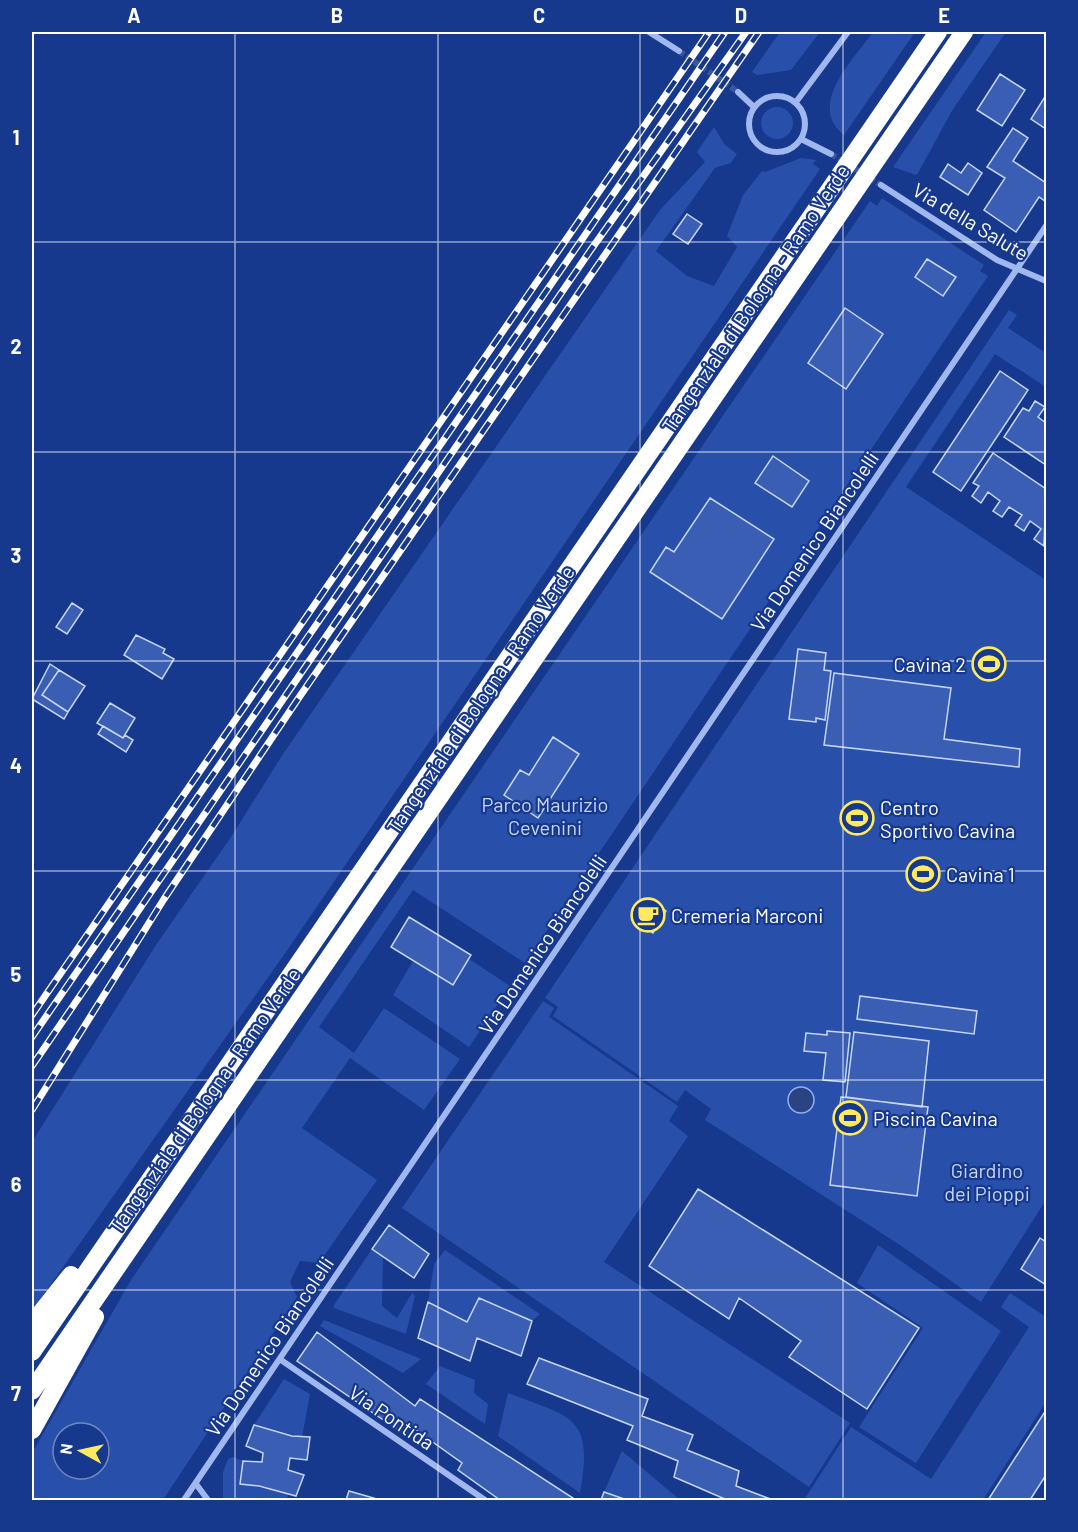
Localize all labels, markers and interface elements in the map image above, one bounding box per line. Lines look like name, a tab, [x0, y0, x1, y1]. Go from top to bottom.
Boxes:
text: A	[127, 3, 141, 27]
text: B	[331, 3, 343, 27]
text: C	[533, 3, 545, 27]
text: D	[735, 3, 747, 27]
text: E	[938, 3, 950, 27]
text: 1	[12, 125, 20, 149]
street label: Tangenziale di Bologna - Ramo Verde	[656, 159, 854, 437]
street label: Via della Salute	[909, 177, 1033, 265]
text: 2	[10, 334, 22, 358]
street label: Via Domenico Biancolelli	[745, 446, 883, 636]
text: 3	[11, 543, 21, 567]
street label: Tangenziale di Bologna - Ramo Verde	[381, 560, 579, 838]
sports icon: Cavina 2	[971, 646, 1007, 682]
place label: Cavina 2	[894, 652, 966, 676]
text: 4	[10, 753, 22, 777]
park label: Parco Maurizio Cevenini	[482, 792, 608, 839]
place label: Centro Sportivo Cavina	[880, 795, 1015, 842]
sports icon: Centro Sportivo Cavina	[839, 800, 875, 836]
street label: Via Domenico Biancolelli	[473, 849, 611, 1039]
sports icon: Cavina 1	[905, 856, 941, 892]
place label: Cavina 1	[946, 862, 1015, 886]
cafe icon: Cremeria Marconi	[630, 897, 666, 933]
place label: Cremeria Marconi	[671, 903, 823, 927]
text: 5	[11, 962, 22, 986]
street label: Tangenziale di Bologna - Ramo Verde	[103, 963, 305, 1237]
sports icon: Piscina Cavina	[832, 1100, 868, 1136]
place label: Piscina Cavina	[873, 1106, 998, 1130]
park label: Giardino dei Pioppi	[944, 1158, 1030, 1205]
text: 6	[11, 1172, 22, 1196]
street label: Via Domenico Biancolelli	[200, 1251, 338, 1441]
street label: Via Pontida	[345, 1380, 439, 1454]
text: 7	[11, 1381, 21, 1405]
north arrow	[51, 1421, 111, 1481]
text: N	[56, 1442, 76, 1455]

